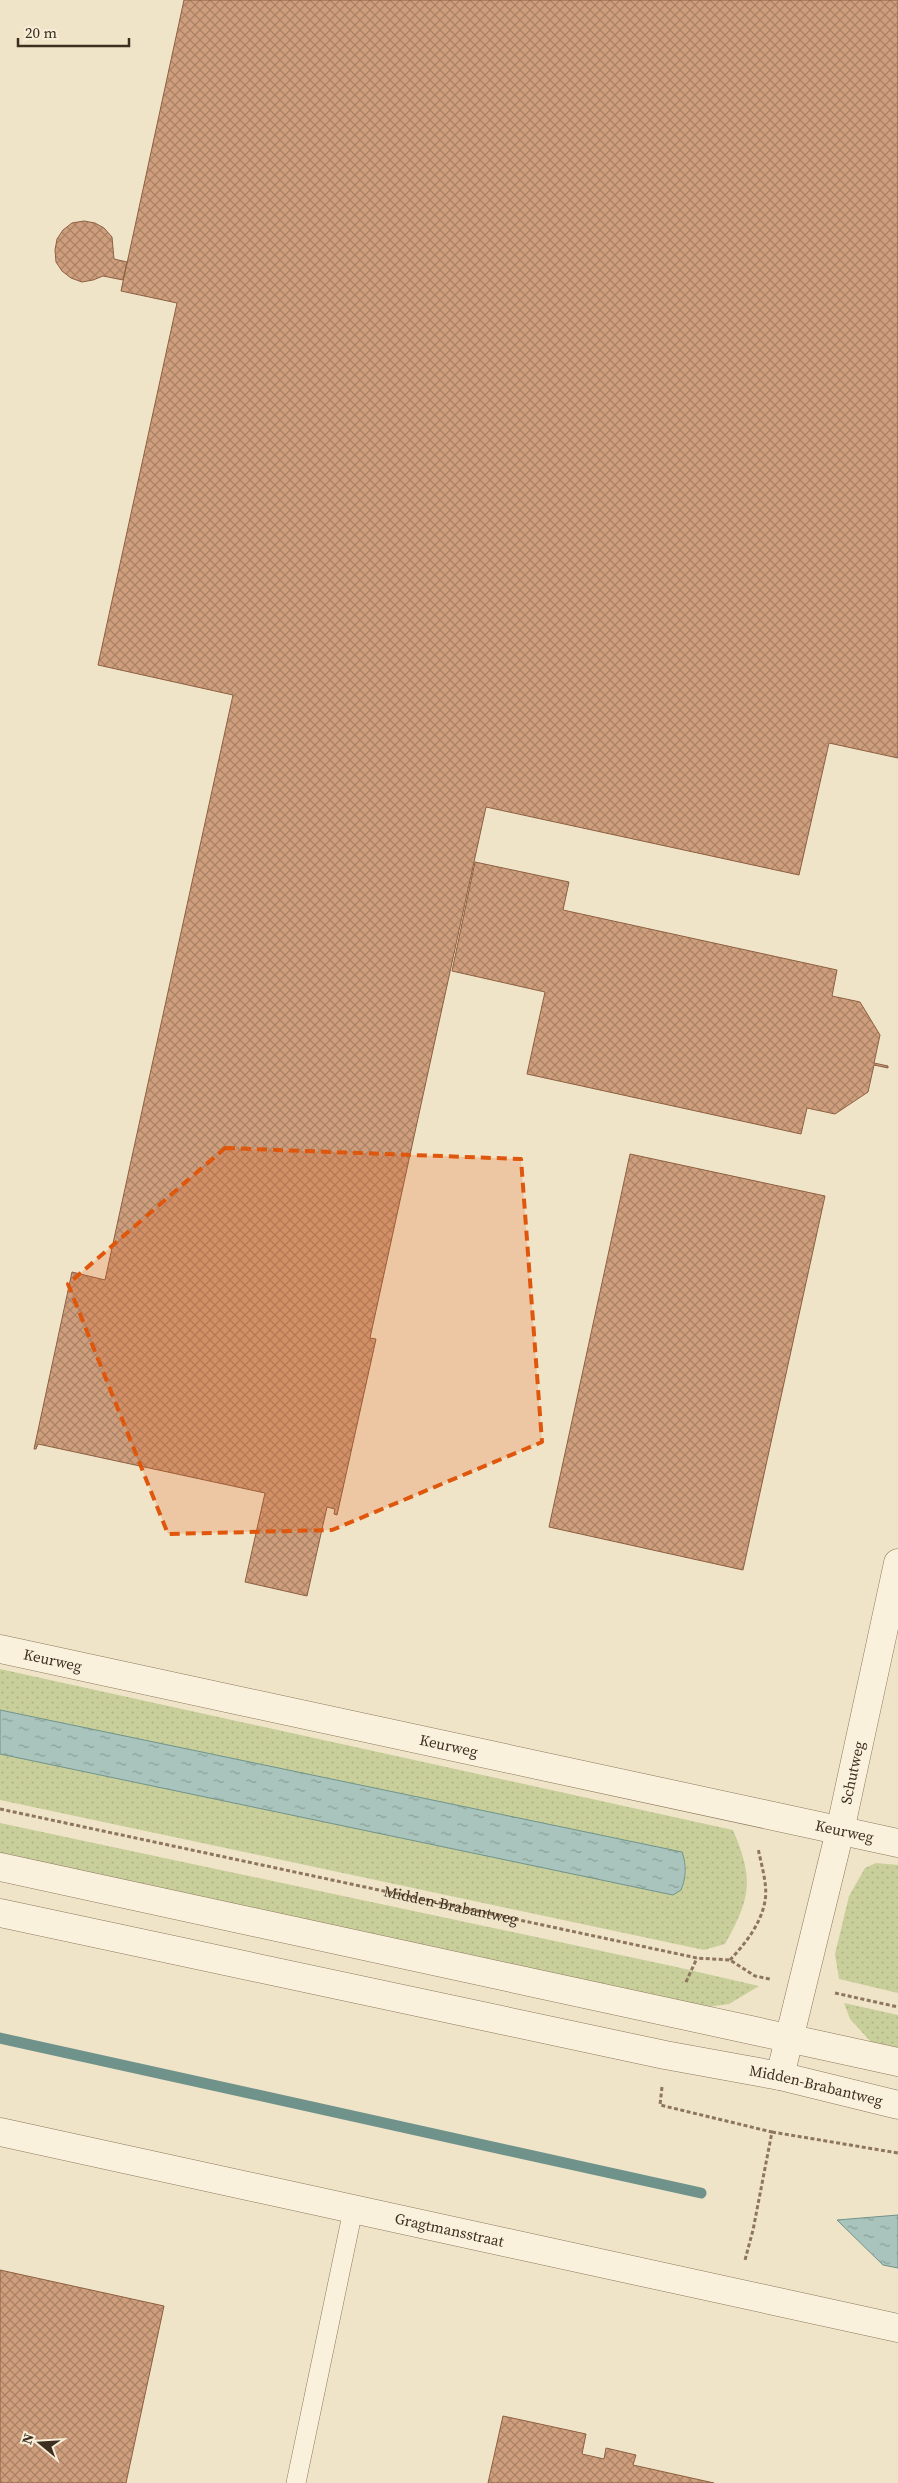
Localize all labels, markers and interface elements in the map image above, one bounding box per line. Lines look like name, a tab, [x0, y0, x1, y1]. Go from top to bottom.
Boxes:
scale bar	[18, 15, 129, 47]
text: 20 m	[25, 22, 57, 43]
street label: Keurweg	[22, 1643, 84, 1676]
street label: Keurweg	[418, 1729, 480, 1762]
street label: Schutweg	[835, 1739, 869, 1806]
street label: Keurweg	[813, 1814, 876, 1848]
street label: Midden-Brabantweg	[382, 1880, 520, 1929]
street label: Midden-Brabantweg	[748, 2060, 885, 2111]
street label: Gragtmansstraat	[393, 2208, 506, 2252]
north arrow	[15, 2418, 65, 2468]
text: N	[17, 2431, 39, 2447]

